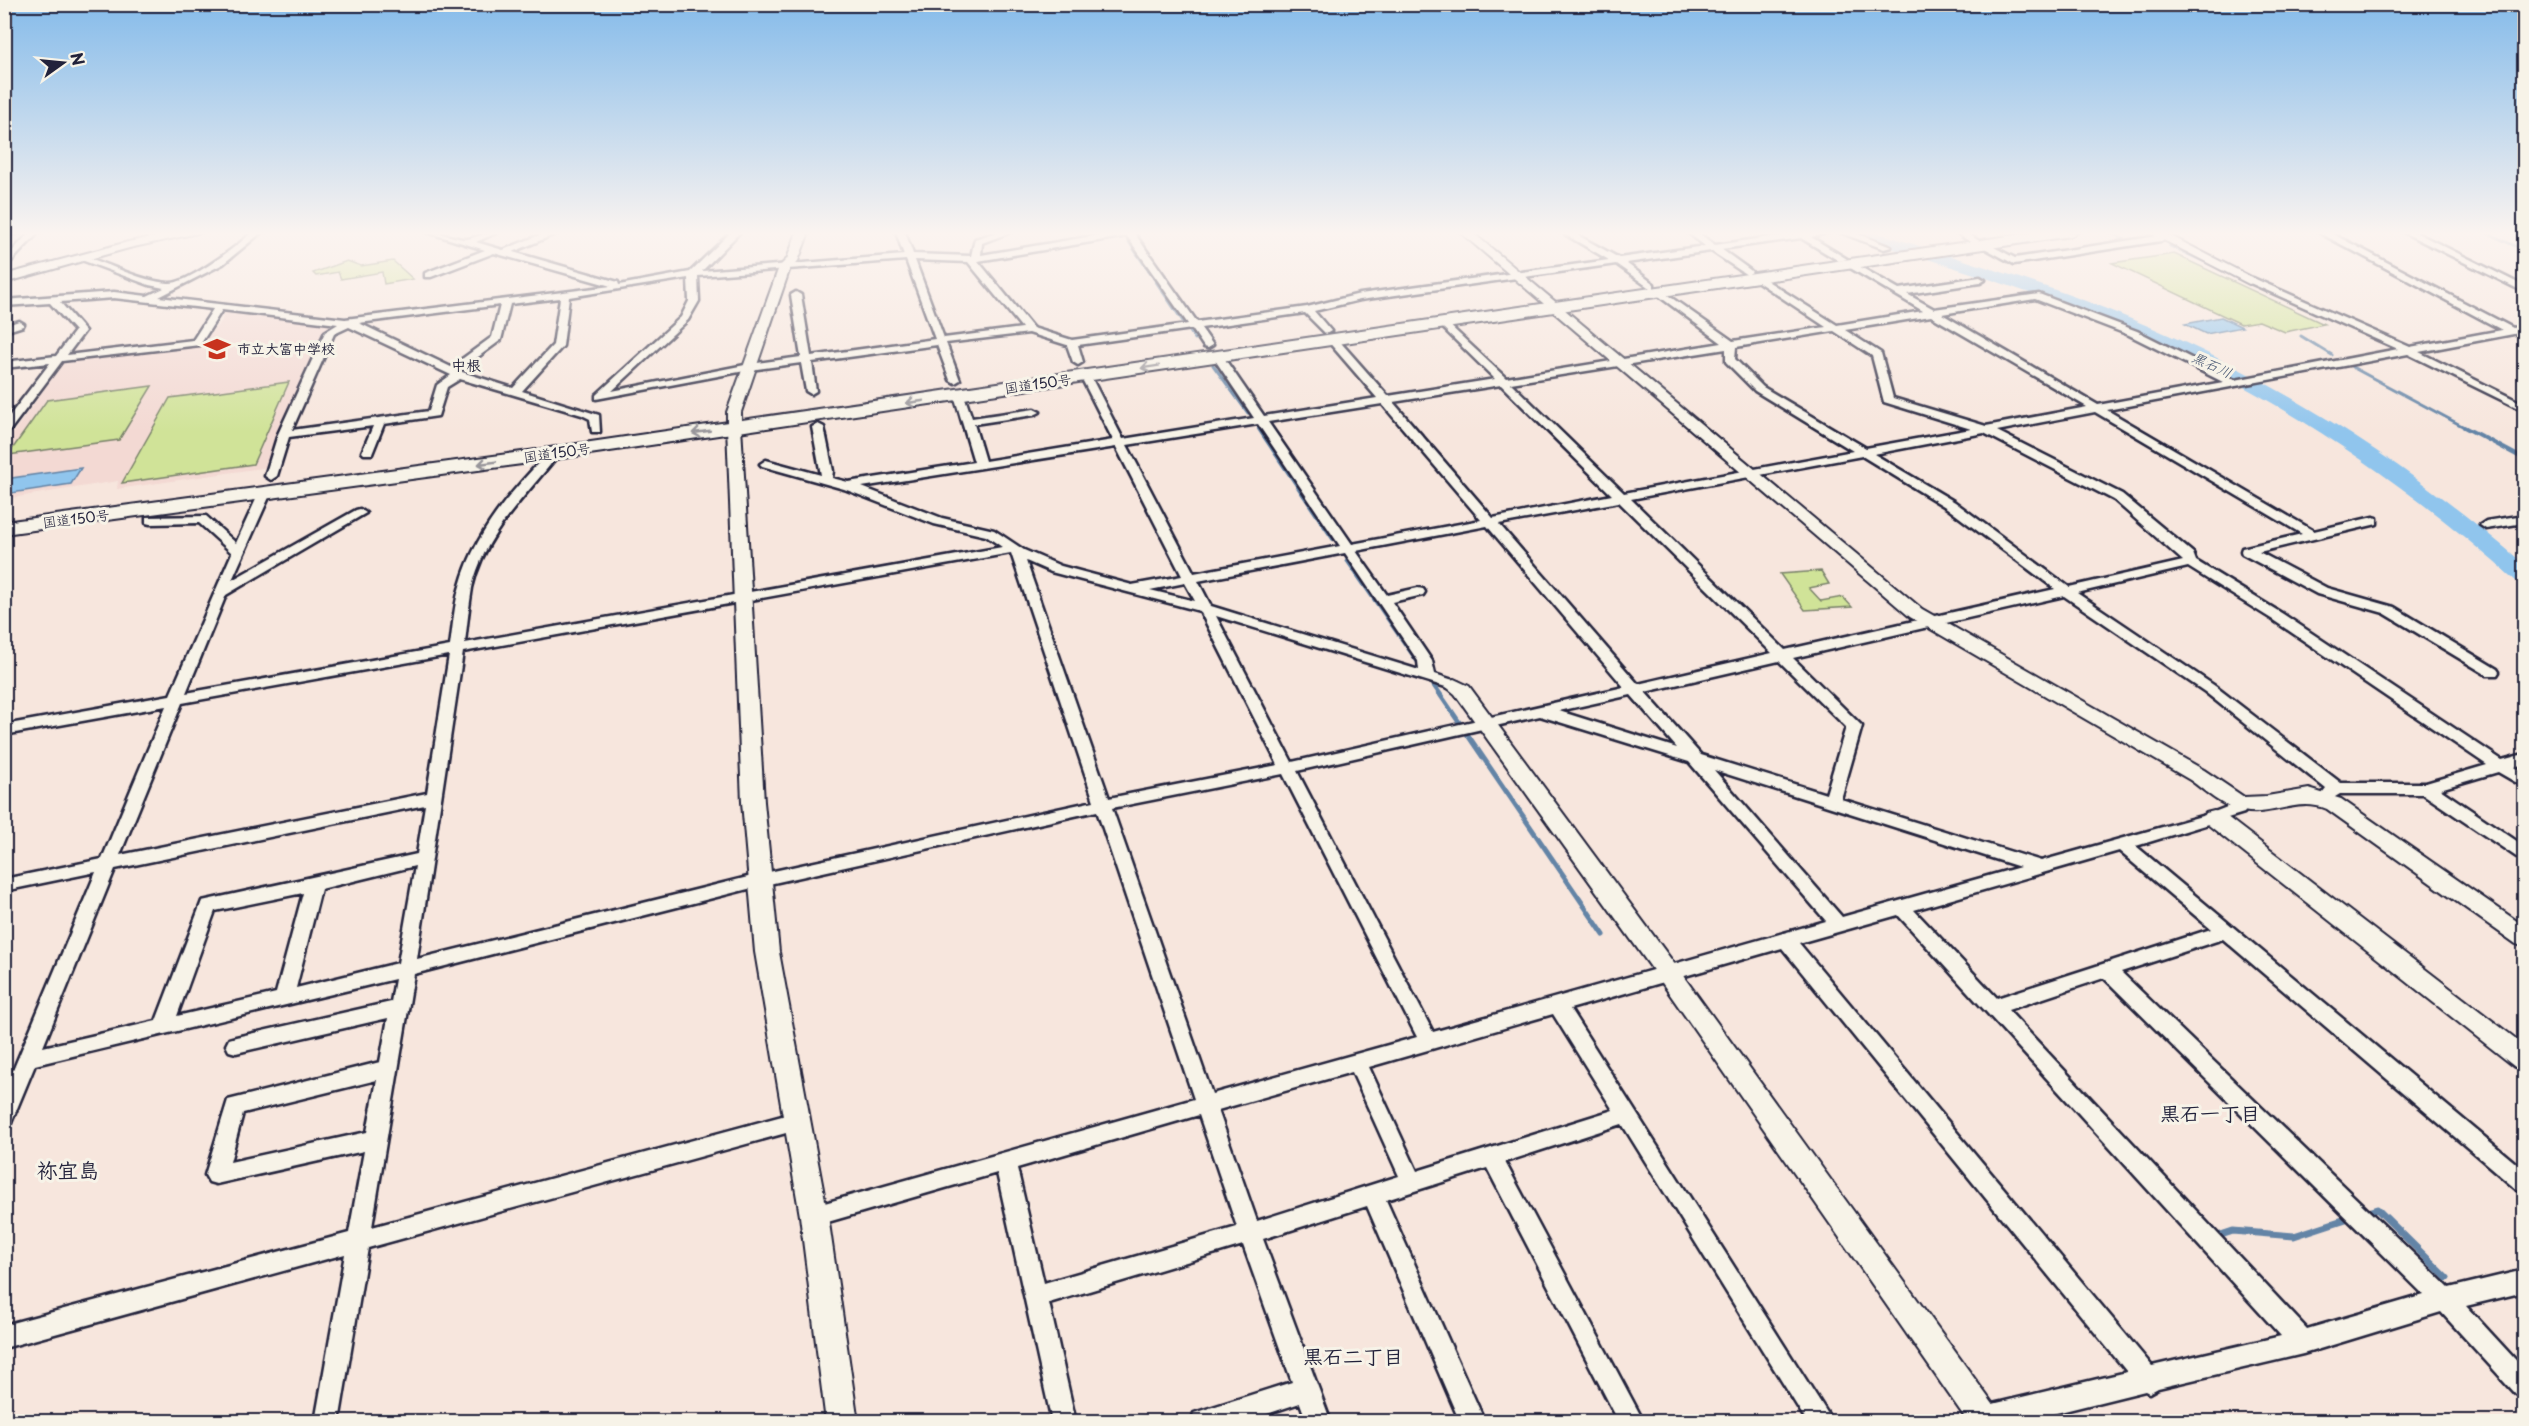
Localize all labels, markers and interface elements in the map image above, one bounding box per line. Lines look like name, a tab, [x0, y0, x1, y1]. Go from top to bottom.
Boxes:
north arrow	[33, 33, 93, 93]
text: N	[65, 50, 92, 68]
school or university icon: 市立大富中学校	[202, 334, 232, 364]
place label: 市立大富中学校	[237, 338, 335, 359]
water label: 黒石川	[2189, 346, 2236, 383]
district label: 中根	[451, 353, 481, 376]
one-way arrow	[1140, 362, 1160, 373]
street label: 国道150号	[1003, 368, 1073, 399]
one-way arrow	[906, 396, 925, 407]
one-way arrow	[692, 427, 712, 438]
street label: 国道150号	[522, 437, 592, 468]
one-way arrow	[478, 457, 498, 468]
street label: 国道150号	[41, 504, 111, 533]
district label: 黒石一丁目	[2160, 1098, 2260, 1128]
district label: 祢宜島	[37, 1153, 100, 1185]
district label: 黒石二丁目	[1303, 1341, 1403, 1371]

